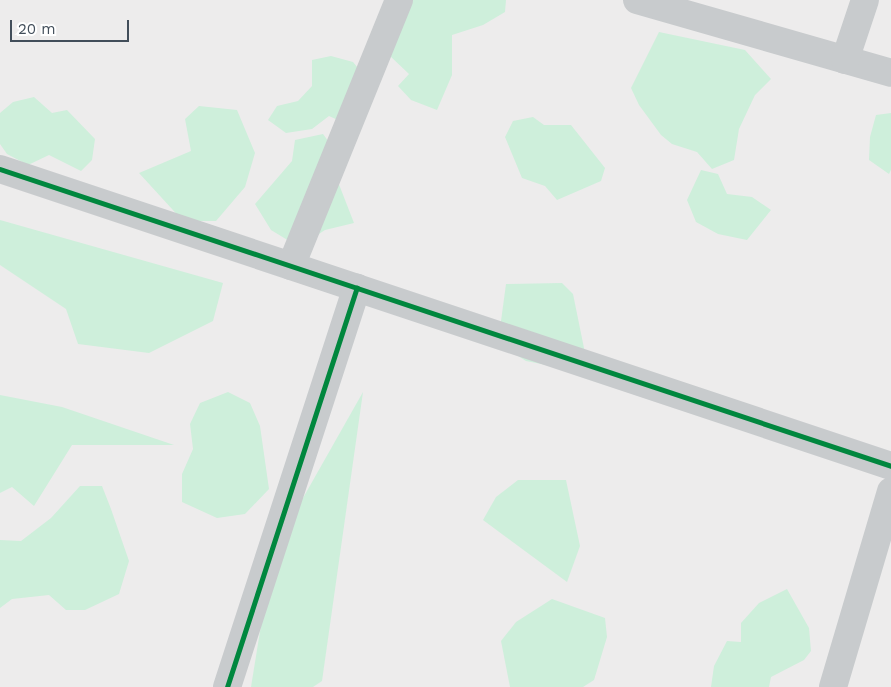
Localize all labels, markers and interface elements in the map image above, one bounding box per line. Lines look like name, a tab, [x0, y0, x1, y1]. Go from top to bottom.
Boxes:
scale bar	[12, 10, 131, 42]
text: 20 m	[18, 20, 56, 38]

